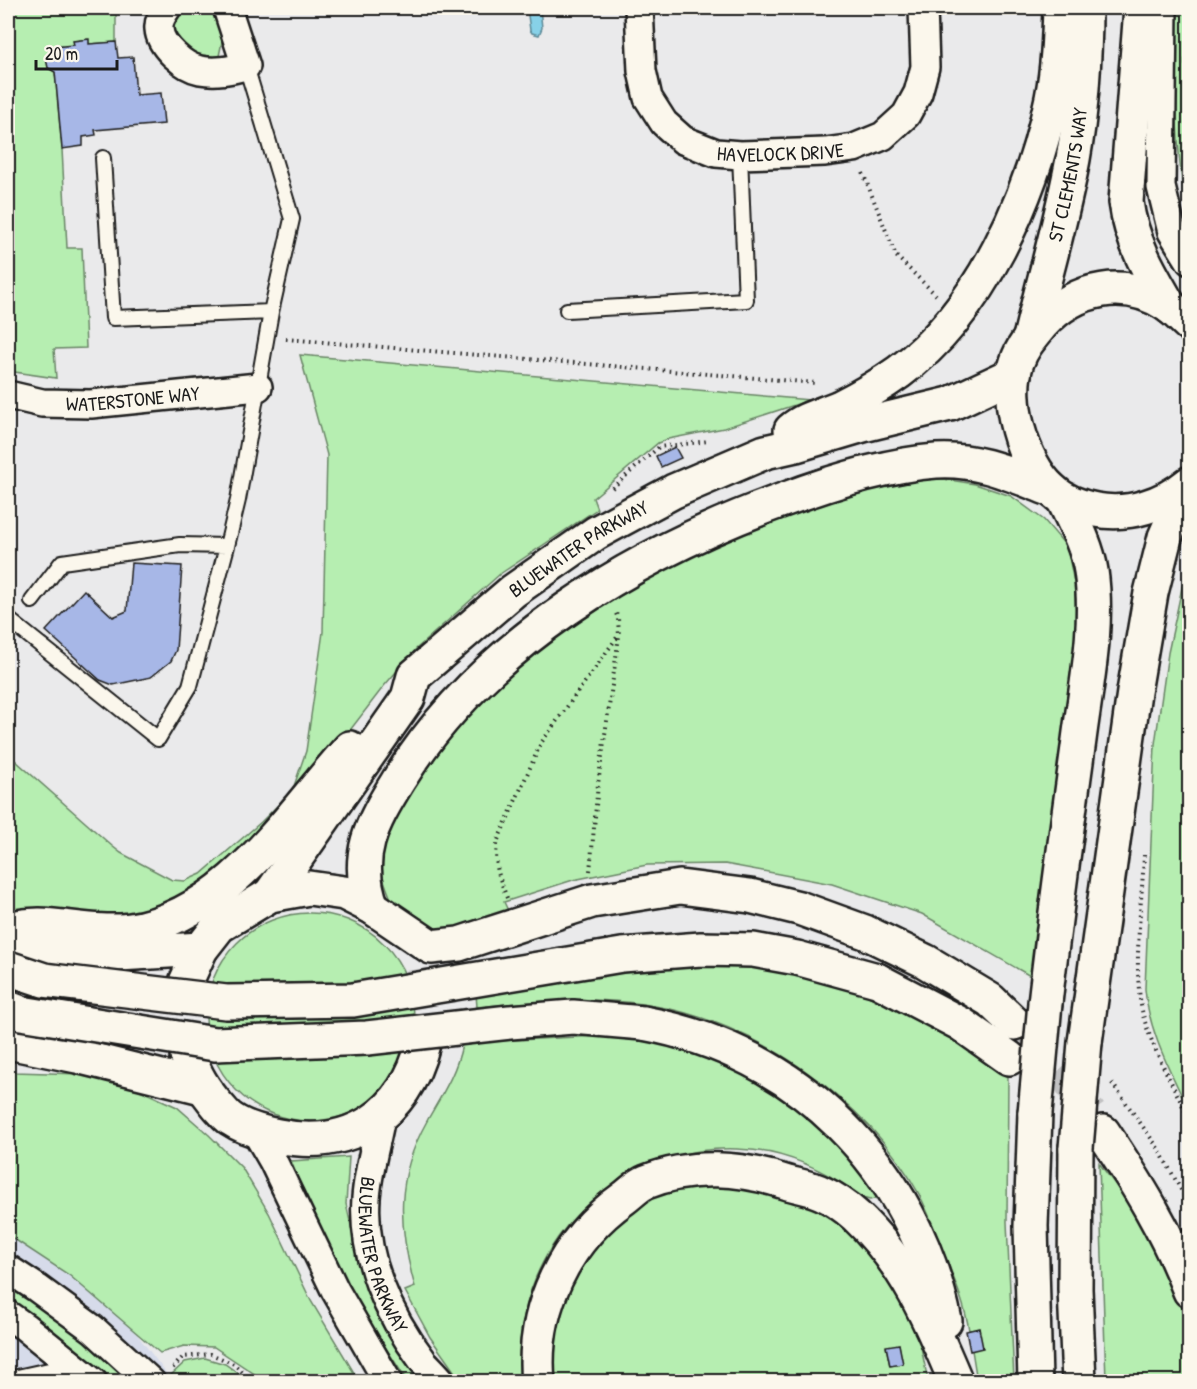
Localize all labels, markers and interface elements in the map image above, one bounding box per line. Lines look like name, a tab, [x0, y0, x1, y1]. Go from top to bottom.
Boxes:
scale bar	[36, 33, 117, 71]
text: 20 m	[45, 41, 78, 66]
street label: ST CLEMENTS WAY	[1041, 106, 1093, 244]
street label: HAVELOCK DRIVE	[716, 135, 846, 168]
street label: WATERSTONE WAY	[66, 379, 201, 417]
street label: BLUEWATER PARKWAY	[503, 493, 653, 603]
street label: BLUEWATER PARKWAY	[353, 1175, 415, 1338]

